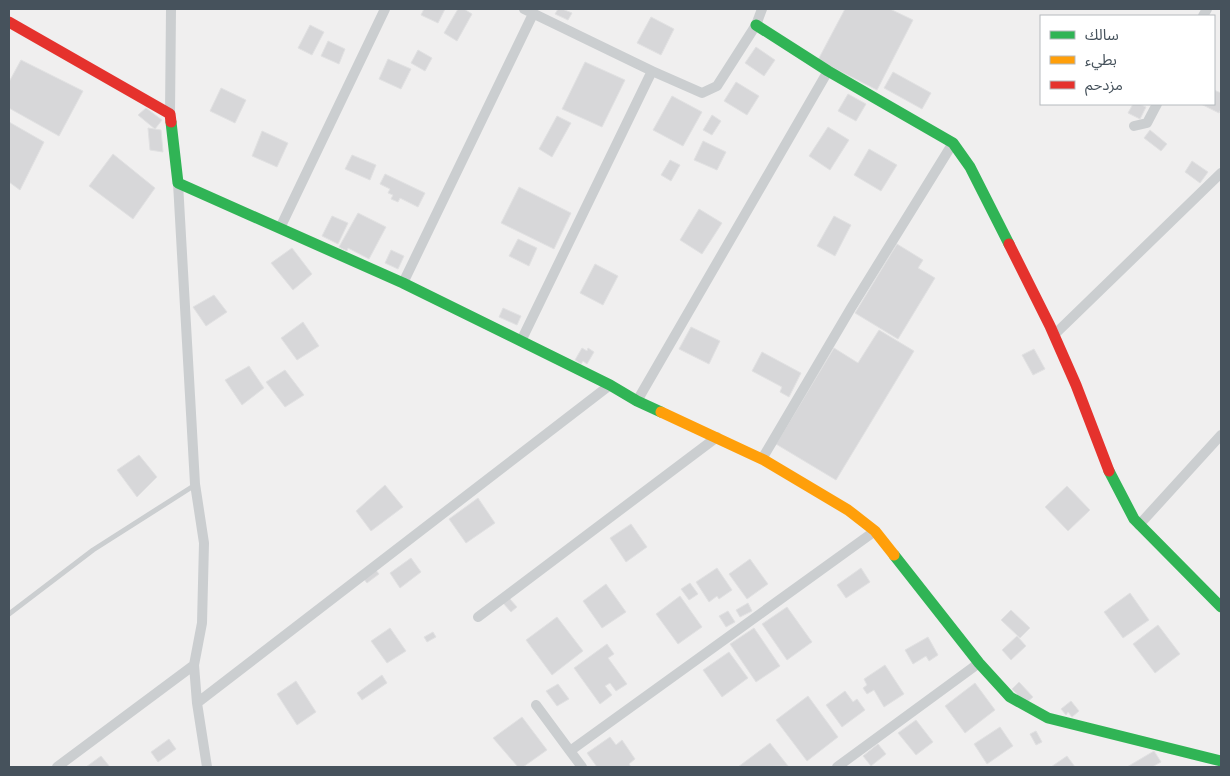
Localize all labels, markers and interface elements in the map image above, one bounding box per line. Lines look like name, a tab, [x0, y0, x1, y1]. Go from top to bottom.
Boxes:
legend	[1040, 15, 1215, 105]
text: سالك	[1085, 25, 1119, 43]
text: بطيء	[1085, 50, 1117, 71]
text: مزدحم	[1085, 75, 1123, 96]

